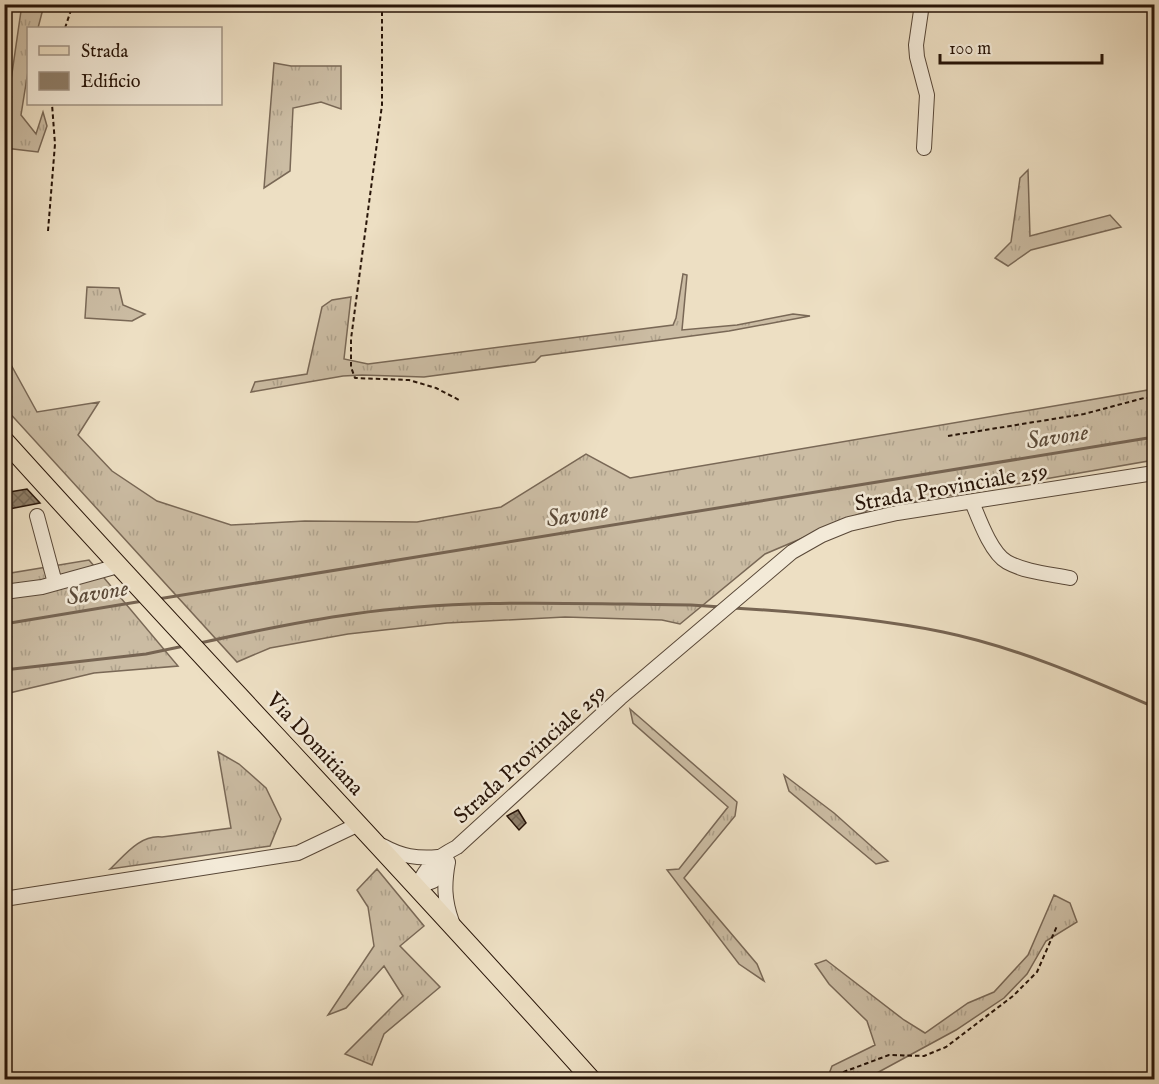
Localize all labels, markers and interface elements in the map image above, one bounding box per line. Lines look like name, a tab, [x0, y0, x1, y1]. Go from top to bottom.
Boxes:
legend	[27, 27, 222, 105]
scale bar	[940, 27, 1102, 65]
text: 100 m	[949, 38, 991, 61]
text: Strada	[81, 41, 128, 64]
text: Edificio	[81, 71, 141, 94]
water label: Savone	[1024, 417, 1090, 458]
street label: Strada Provinciale 259	[853, 457, 1050, 519]
water label: Savone	[544, 495, 610, 536]
water label: Savone	[64, 573, 130, 614]
street label: Strada Provinciale 259	[448, 679, 612, 830]
street label: Via Domitiana	[259, 686, 370, 802]

